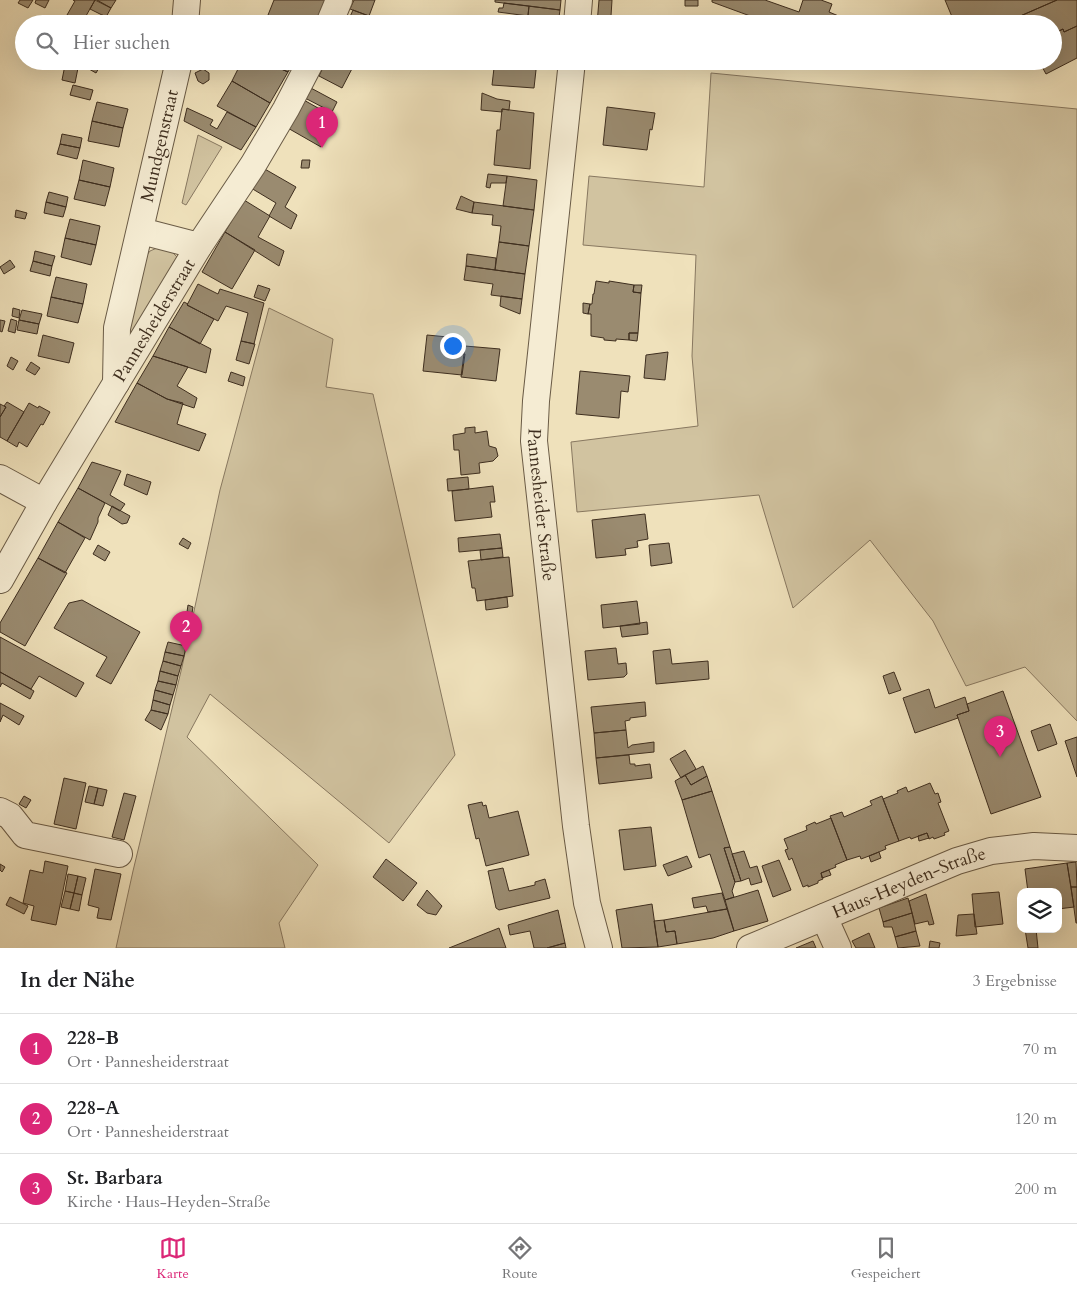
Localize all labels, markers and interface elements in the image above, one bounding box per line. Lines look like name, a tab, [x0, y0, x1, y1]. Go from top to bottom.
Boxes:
search box	[15, 15, 1062, 70]
icon: search	[33, 29, 61, 57]
text: Hier suchen	[73, 30, 170, 56]
street label: Mundgenstraat	[134, 87, 185, 205]
pin: 1	[306, 107, 338, 148]
street label: Pannesheiderstraat	[107, 254, 201, 387]
your location	[440, 333, 466, 359]
street label: Pannesheider Straße	[521, 428, 562, 582]
pin: 2	[170, 611, 202, 652]
pin: 3	[984, 716, 1016, 757]
street label: Haus-Heyden-Straße	[828, 841, 989, 925]
map controls	[1017, 888, 1062, 933]
button: layers	[1017, 888, 1062, 933]
text: In der Nähe	[20, 966, 135, 995]
text: 3 Ergebnisse	[972, 970, 1057, 992]
text: 228-B	[67, 1025, 119, 1051]
text: 1	[32, 1038, 40, 1060]
text: 70 m	[1023, 1038, 1057, 1060]
text: Ort · Pannesheiderstraat	[67, 1051, 229, 1073]
text: 228-A	[67, 1095, 120, 1121]
text: 2	[32, 1108, 40, 1130]
text: 120 m	[1015, 1108, 1057, 1130]
text: Ort · Pannesheiderstraat	[67, 1121, 229, 1143]
text: St. Barbara	[67, 1165, 163, 1191]
text: 3	[32, 1178, 40, 1200]
text: 200 m	[1015, 1178, 1057, 1200]
text: Kirche · Haus-Heyden-Straße	[67, 1191, 271, 1213]
tab: Karte	[157, 1234, 189, 1283]
tab: Route	[502, 1234, 538, 1283]
tab: Gespeichert	[851, 1234, 920, 1283]

